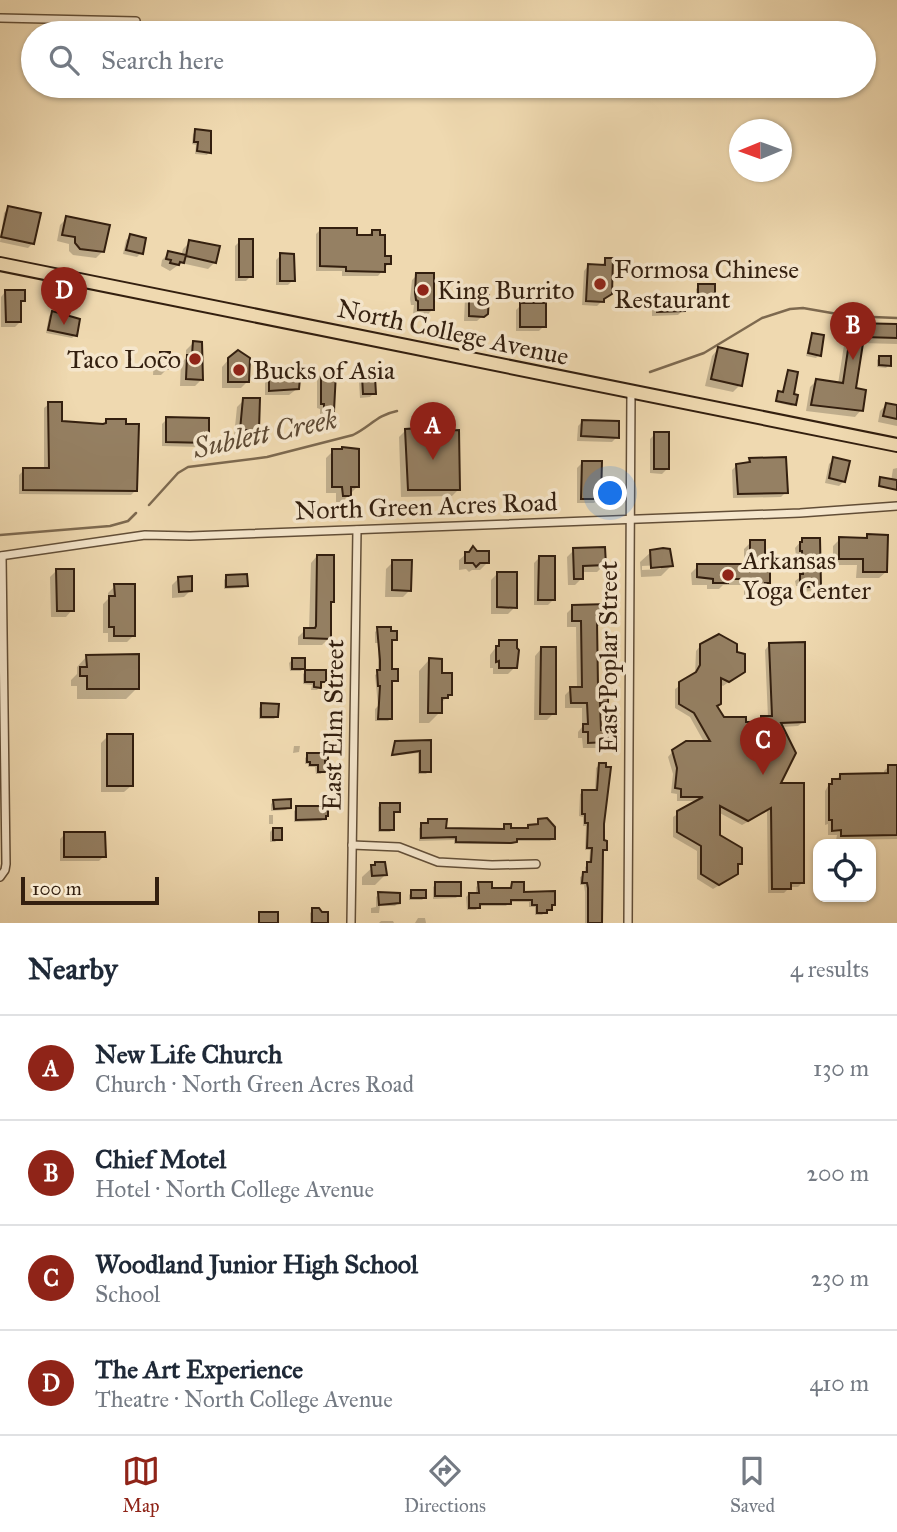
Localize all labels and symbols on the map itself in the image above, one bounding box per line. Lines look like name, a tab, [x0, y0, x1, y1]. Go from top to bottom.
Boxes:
north arrow	[729, 119, 792, 182]
place label: Formosa Chinese Restaurant	[614, 253, 799, 315]
pin: D	[41, 267, 87, 325]
place label: King Burrito	[437, 274, 574, 306]
marker: Formosa Chinese Restaurant	[592, 276, 608, 292]
marker: King Burrito	[415, 282, 431, 298]
street label: North College Avenue	[334, 292, 572, 372]
pin: B	[830, 302, 876, 360]
place label: Taco Loco	[67, 343, 181, 375]
marker: Taco Loco	[187, 351, 203, 367]
place label: Bucks of Asia	[253, 354, 395, 386]
marker: Bucks of Asia	[231, 362, 247, 378]
water label: Sublett Creek	[189, 401, 341, 466]
pin: A	[410, 402, 456, 460]
your location	[593, 476, 627, 510]
street label: North Green Acres Road	[294, 485, 558, 527]
place label: Arkansas Yoga Center	[741, 544, 871, 606]
street label: East Poplar Street	[592, 561, 624, 753]
marker: Arkansas Yoga Center	[720, 567, 736, 583]
street label: East Elm Street	[316, 639, 350, 811]
pin: C	[740, 717, 786, 775]
scale bar	[21, 874, 159, 906]

